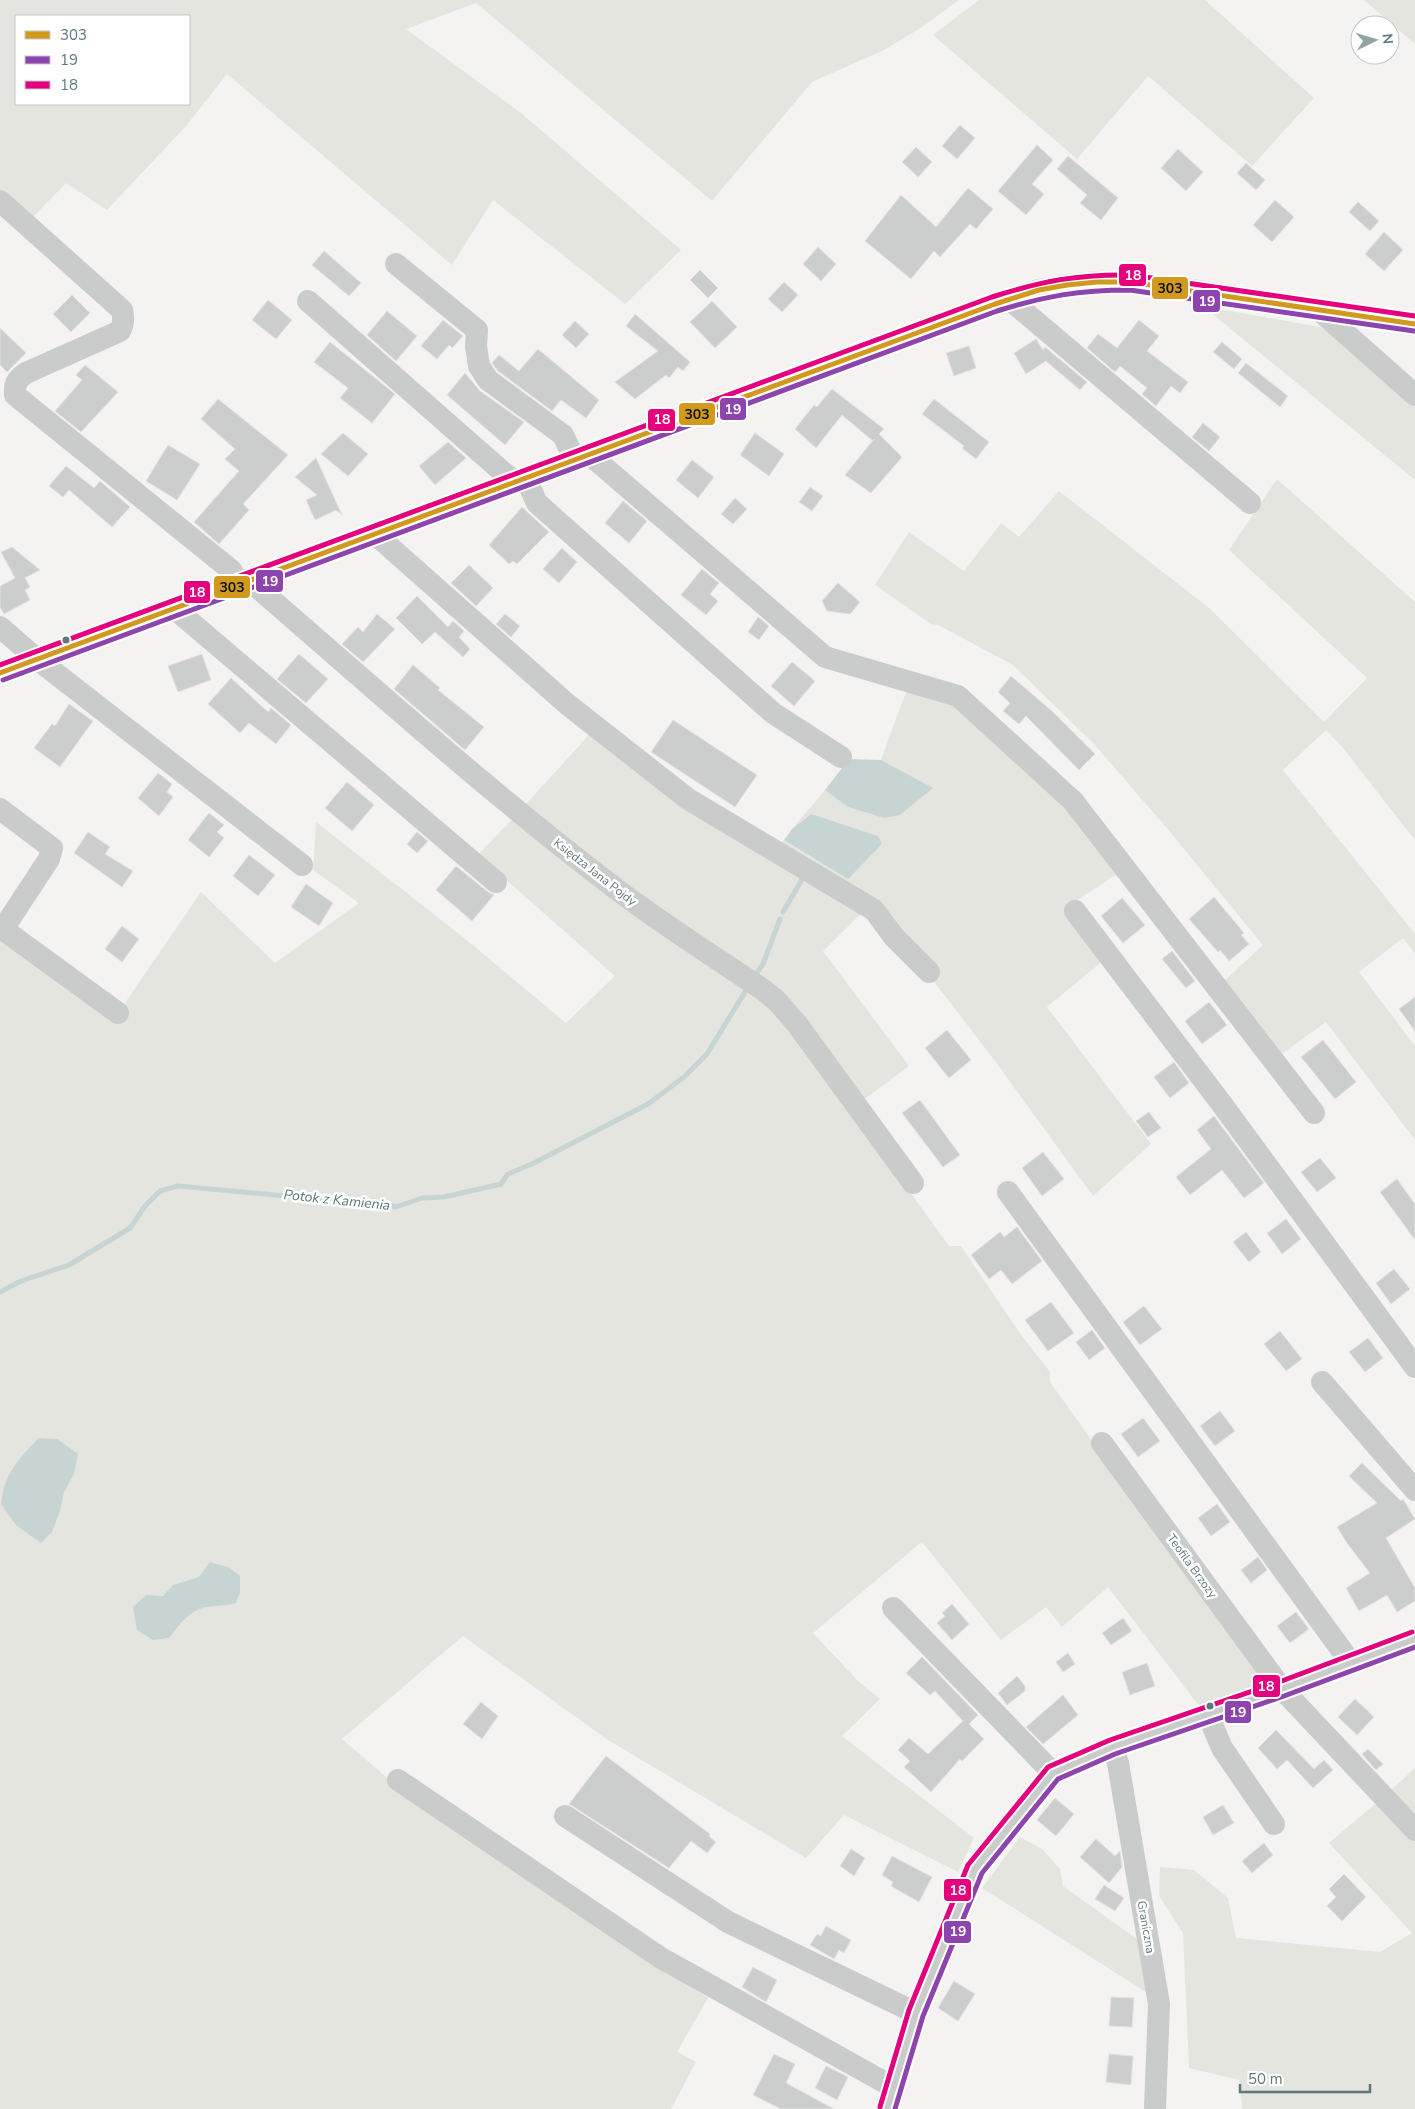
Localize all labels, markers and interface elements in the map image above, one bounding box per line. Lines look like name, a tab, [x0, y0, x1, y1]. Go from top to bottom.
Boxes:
legend	[15, 15, 190, 105]
north arrow	[1350, 15, 1400, 65]
text: 303	[60, 25, 87, 45]
text: N	[1378, 33, 1397, 45]
text: 19	[60, 50, 78, 70]
text: 18	[60, 75, 78, 95]
line badge: 18	[1118, 263, 1147, 287]
text: 18	[1125, 266, 1141, 285]
line badge: 303	[1151, 276, 1189, 300]
text: 303	[1157, 279, 1183, 298]
line badge: 19	[1192, 289, 1221, 313]
text: 19	[1199, 292, 1215, 311]
line badge: 19	[719, 397, 747, 421]
text: 19	[725, 400, 741, 419]
line badge: 303	[678, 402, 716, 426]
text: 303	[684, 405, 710, 424]
line badge: 18	[647, 408, 676, 432]
text: 18	[654, 410, 670, 429]
line badge: 19	[255, 569, 284, 593]
text: 19	[262, 572, 278, 591]
line badge: 303	[213, 575, 251, 599]
text: 303	[219, 578, 245, 597]
line badge: 18	[183, 580, 211, 604]
text: 18	[189, 583, 205, 602]
unlabelled marker	[61, 635, 71, 645]
street label: Księdza Jana Pojdy	[550, 835, 640, 910]
water label: Potok z Kamienia	[283, 1185, 391, 1215]
street label: Teofila Brzozy	[1163, 1531, 1221, 1602]
line badge: 18	[1252, 1674, 1281, 1698]
text: 18	[1258, 1677, 1274, 1696]
line badge: 19	[1224, 1700, 1252, 1724]
unlabelled marker	[1205, 1701, 1215, 1711]
text: 19	[1230, 1703, 1246, 1722]
line badge: 18	[943, 1878, 972, 1902]
text: 18	[950, 1881, 966, 1900]
street label: Graniczna	[1134, 1899, 1158, 1955]
line badge: 19	[943, 1920, 972, 1944]
text: 19	[950, 1922, 966, 1941]
scale bar	[1240, 2062, 1370, 2094]
text: 50 m	[1248, 2069, 1283, 2089]

